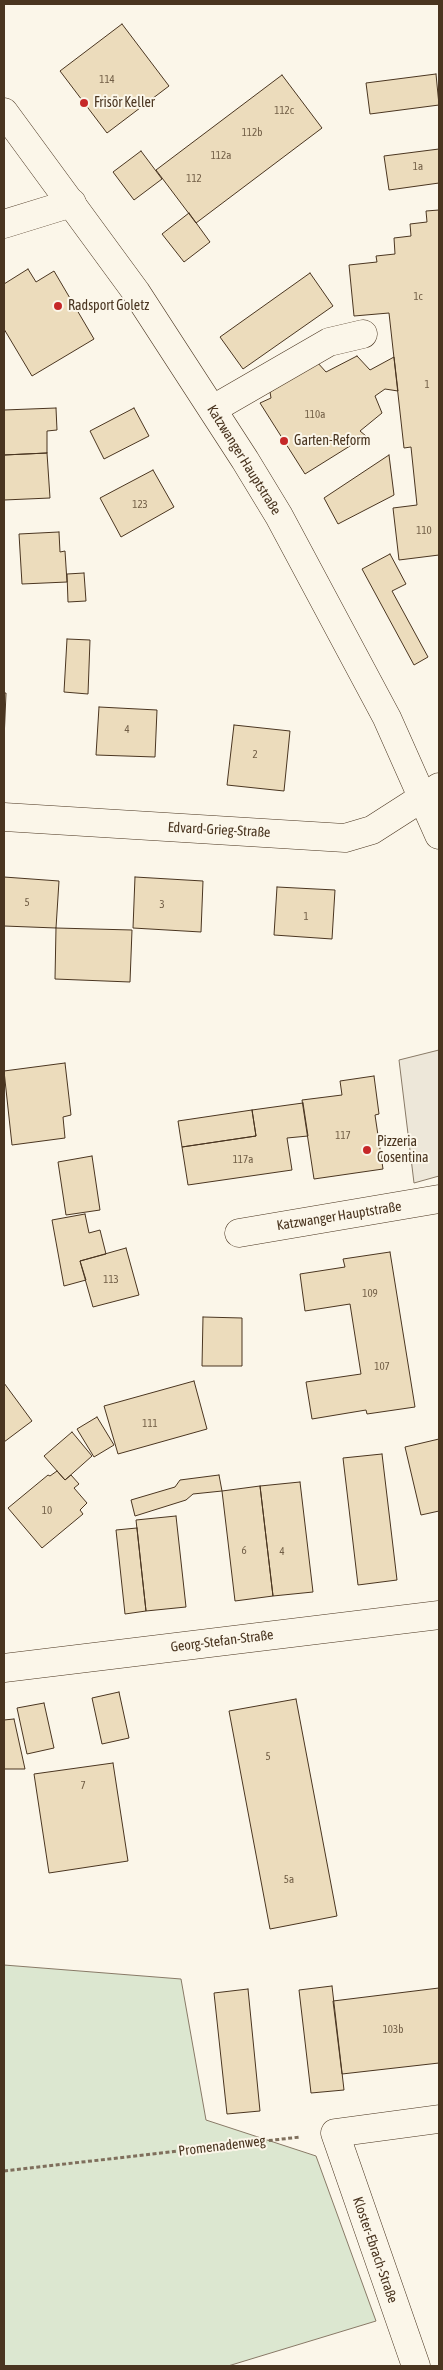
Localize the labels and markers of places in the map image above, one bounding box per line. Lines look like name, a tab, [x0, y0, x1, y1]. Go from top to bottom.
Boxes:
place label: Frisör Keller	[94, 95, 155, 111]
marker: Frisör Keller	[78, 97, 90, 109]
place label: Radsport Goletz	[68, 298, 149, 314]
marker: Radsport Goletz	[52, 300, 64, 312]
place label: Garten-Reform	[294, 433, 370, 449]
marker: Garten-Reform	[278, 435, 290, 447]
place label: Pizzeria Cosentina	[377, 1134, 429, 1166]
marker: Pizzeria Cosentina	[361, 1144, 373, 1156]

